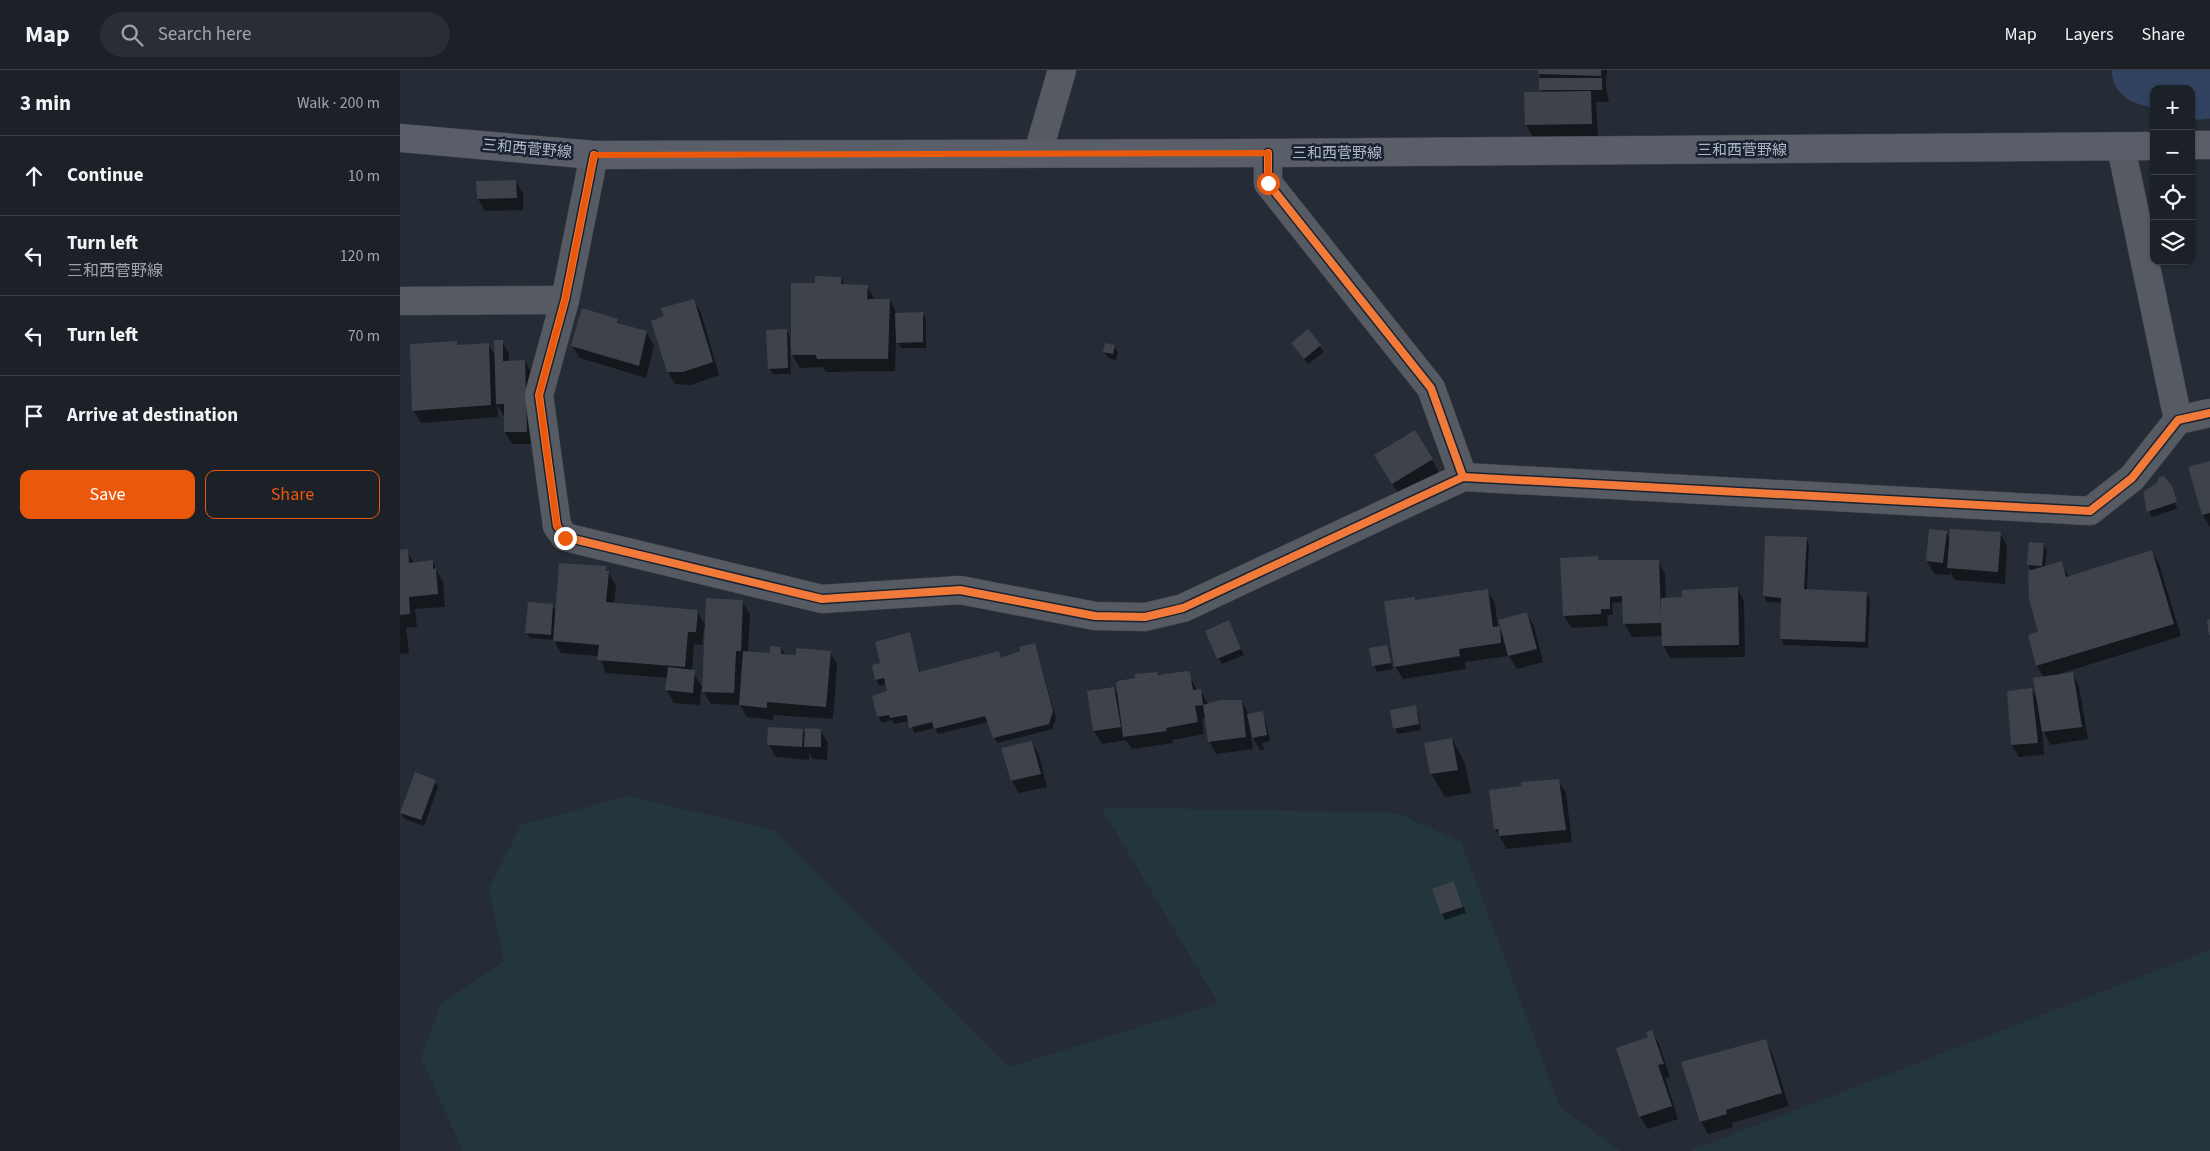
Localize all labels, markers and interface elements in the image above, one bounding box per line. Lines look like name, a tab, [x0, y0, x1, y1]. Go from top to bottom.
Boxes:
search box	[100, 12, 450, 57]
text: Map	[25, 17, 70, 52]
icon: search	[118, 21, 146, 49]
text: Search here	[158, 21, 251, 48]
text: Map	[2005, 22, 2037, 47]
text: Layers	[2065, 22, 2114, 47]
text: Share	[2142, 22, 2185, 47]
map controls	[2150, 85, 2195, 265]
button: +	[2150, 85, 2195, 130]
text: 3 min	[20, 88, 71, 118]
text: Walk · 200 m	[297, 92, 380, 114]
button: −	[2150, 130, 2195, 175]
street label: 三和西菅野線	[481, 135, 573, 163]
street label: 三和西菅野線	[1697, 140, 1787, 161]
street label: 三和西菅野線	[1292, 143, 1382, 164]
icon: ahead	[20, 162, 48, 190]
text: Continue	[67, 162, 144, 189]
text: 10 m	[348, 165, 380, 187]
route start	[1257, 172, 1280, 195]
button: locate	[2150, 175, 2195, 220]
button: layers	[2150, 220, 2195, 265]
text: Turn left	[67, 230, 138, 257]
icon: left	[20, 242, 48, 270]
text: 120 m	[340, 245, 380, 267]
text: 三和西菅野線	[67, 260, 163, 282]
icon: left	[20, 322, 48, 350]
text: Turn left	[67, 322, 138, 349]
text: 70 m	[348, 325, 380, 347]
icon: arrive	[20, 402, 48, 430]
text: Arrive at destination	[67, 402, 238, 429]
button: Save	[20, 470, 195, 519]
button: Share	[205, 470, 380, 519]
route end	[554, 527, 577, 550]

